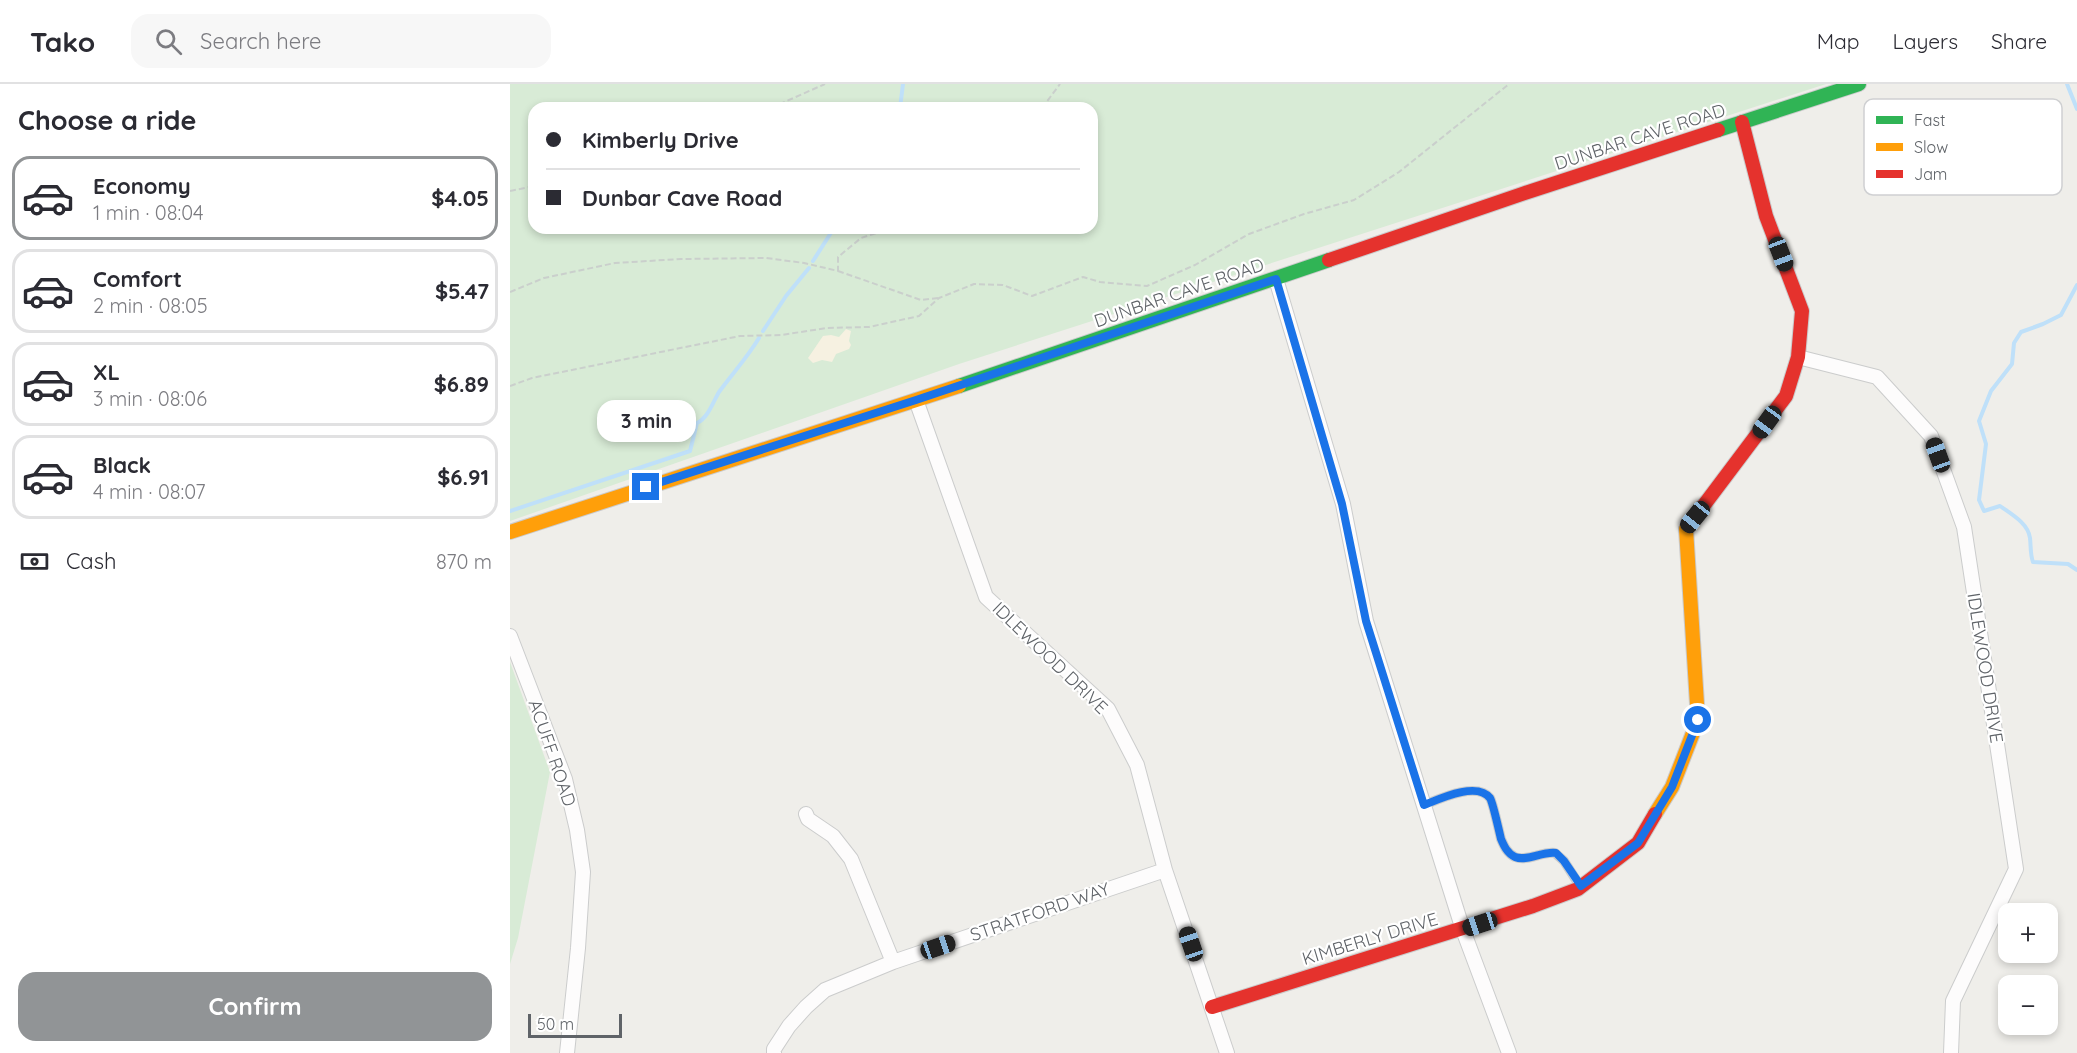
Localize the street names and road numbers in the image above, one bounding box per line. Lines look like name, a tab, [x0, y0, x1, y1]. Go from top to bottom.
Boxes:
street label: DUNBAR CAVE ROAD	[1552, 98, 1728, 175]
street label: DUNBAR CAVE ROAD	[1091, 253, 1267, 332]
street label: IDLEWOOD DRIVE	[1962, 591, 2009, 745]
street label: IDLEWOOD DRIVE	[988, 597, 1113, 719]
street label: ACUFF ROAD	[523, 696, 582, 809]
street label: STRATFORD WAY	[967, 877, 1113, 946]
street label: KIMBERLY DRIVE	[1299, 907, 1441, 970]

